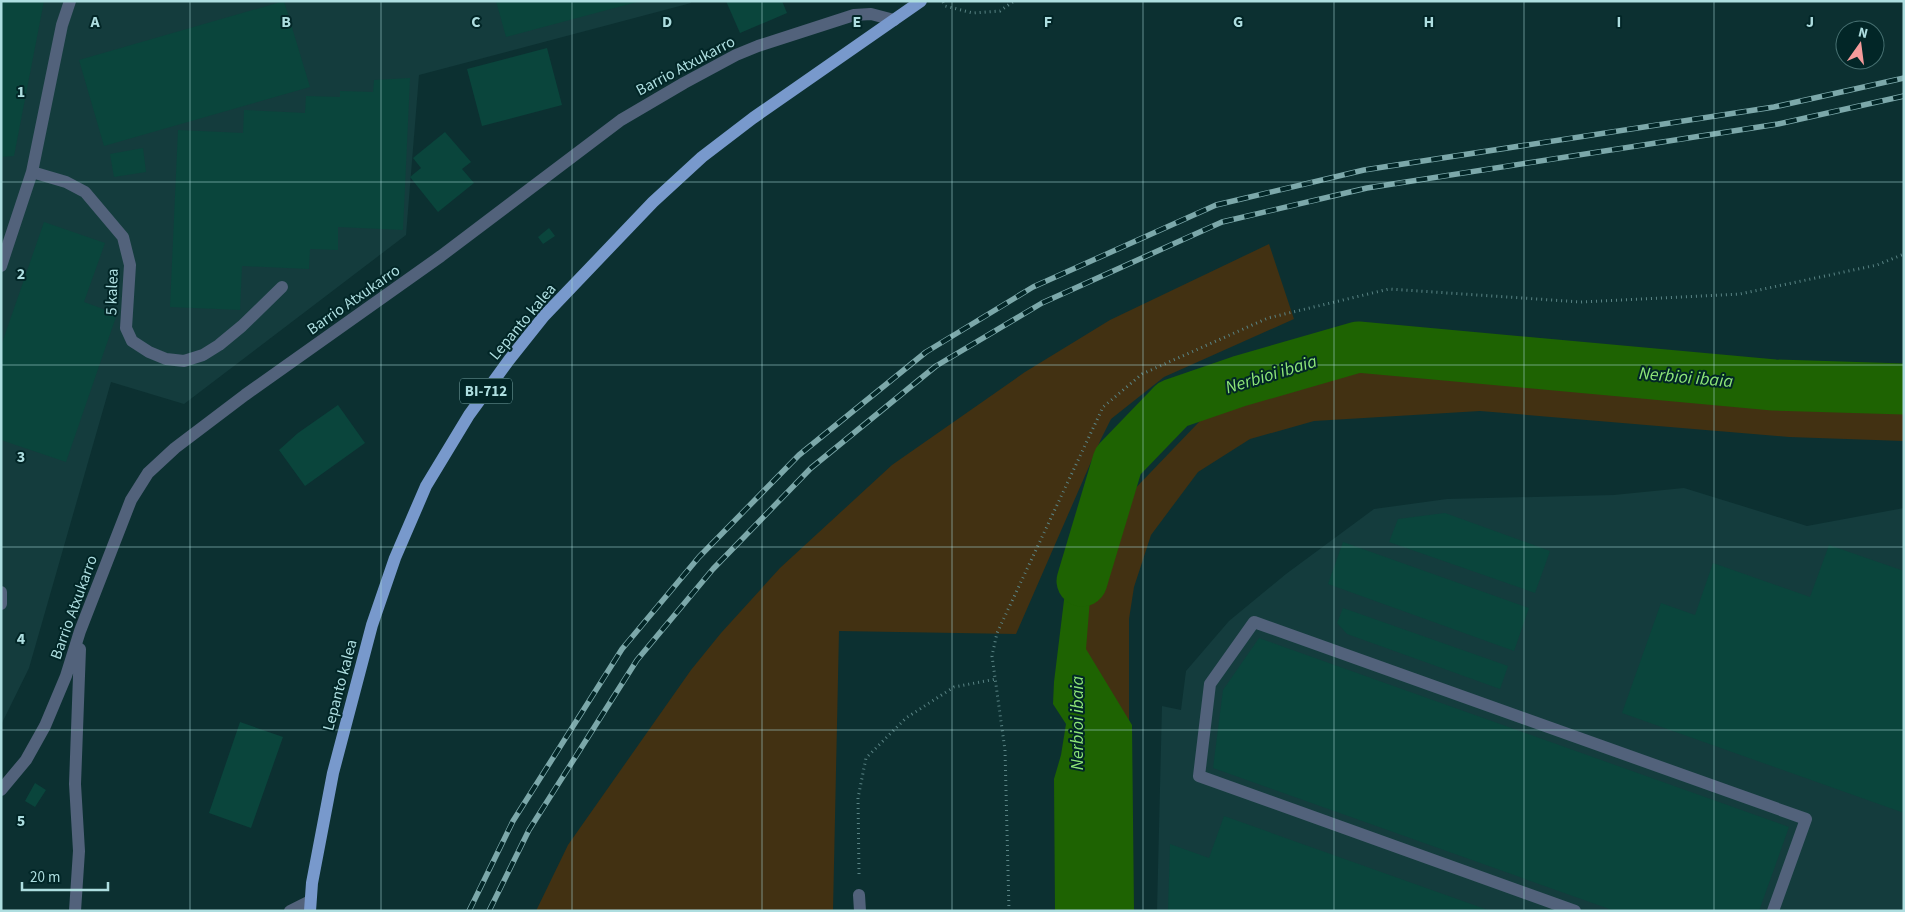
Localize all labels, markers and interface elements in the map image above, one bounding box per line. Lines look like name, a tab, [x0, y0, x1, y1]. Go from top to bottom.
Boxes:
text: A	[89, 11, 100, 33]
text: B	[281, 11, 291, 33]
text: C	[471, 11, 481, 33]
text: D	[662, 11, 672, 33]
text: E	[853, 11, 861, 33]
text: F	[1044, 11, 1052, 33]
text: G	[1233, 11, 1243, 33]
text: H	[1424, 11, 1434, 33]
text: I	[1617, 11, 1621, 33]
text: J	[1806, 11, 1814, 33]
north arrow	[1835, 20, 1885, 70]
text: N	[1856, 23, 1870, 44]
street label: Barrio Atxukarro	[632, 31, 739, 101]
text: 1	[17, 81, 25, 103]
street label: Barrio Atxukarro	[303, 259, 405, 340]
text: 2	[17, 263, 25, 285]
street label: 5 kalea	[100, 268, 124, 316]
street label: Lepanto kalea	[484, 279, 561, 365]
water label: Nerbioi ibaia	[1222, 349, 1320, 400]
water label: Nerbioi ibaia	[1638, 361, 1734, 394]
road number: BI-712	[460, 378, 512, 404]
text: 3	[17, 446, 25, 468]
street label: Barrio Atxukarro	[45, 552, 103, 662]
text: 4	[17, 628, 26, 650]
street label: Lepanto kalea	[317, 637, 363, 733]
water label: Nerbioi ibaia	[1065, 675, 1090, 770]
text: 5	[17, 810, 25, 832]
scale bar	[22, 860, 109, 892]
text: 20 m	[30, 867, 60, 888]

